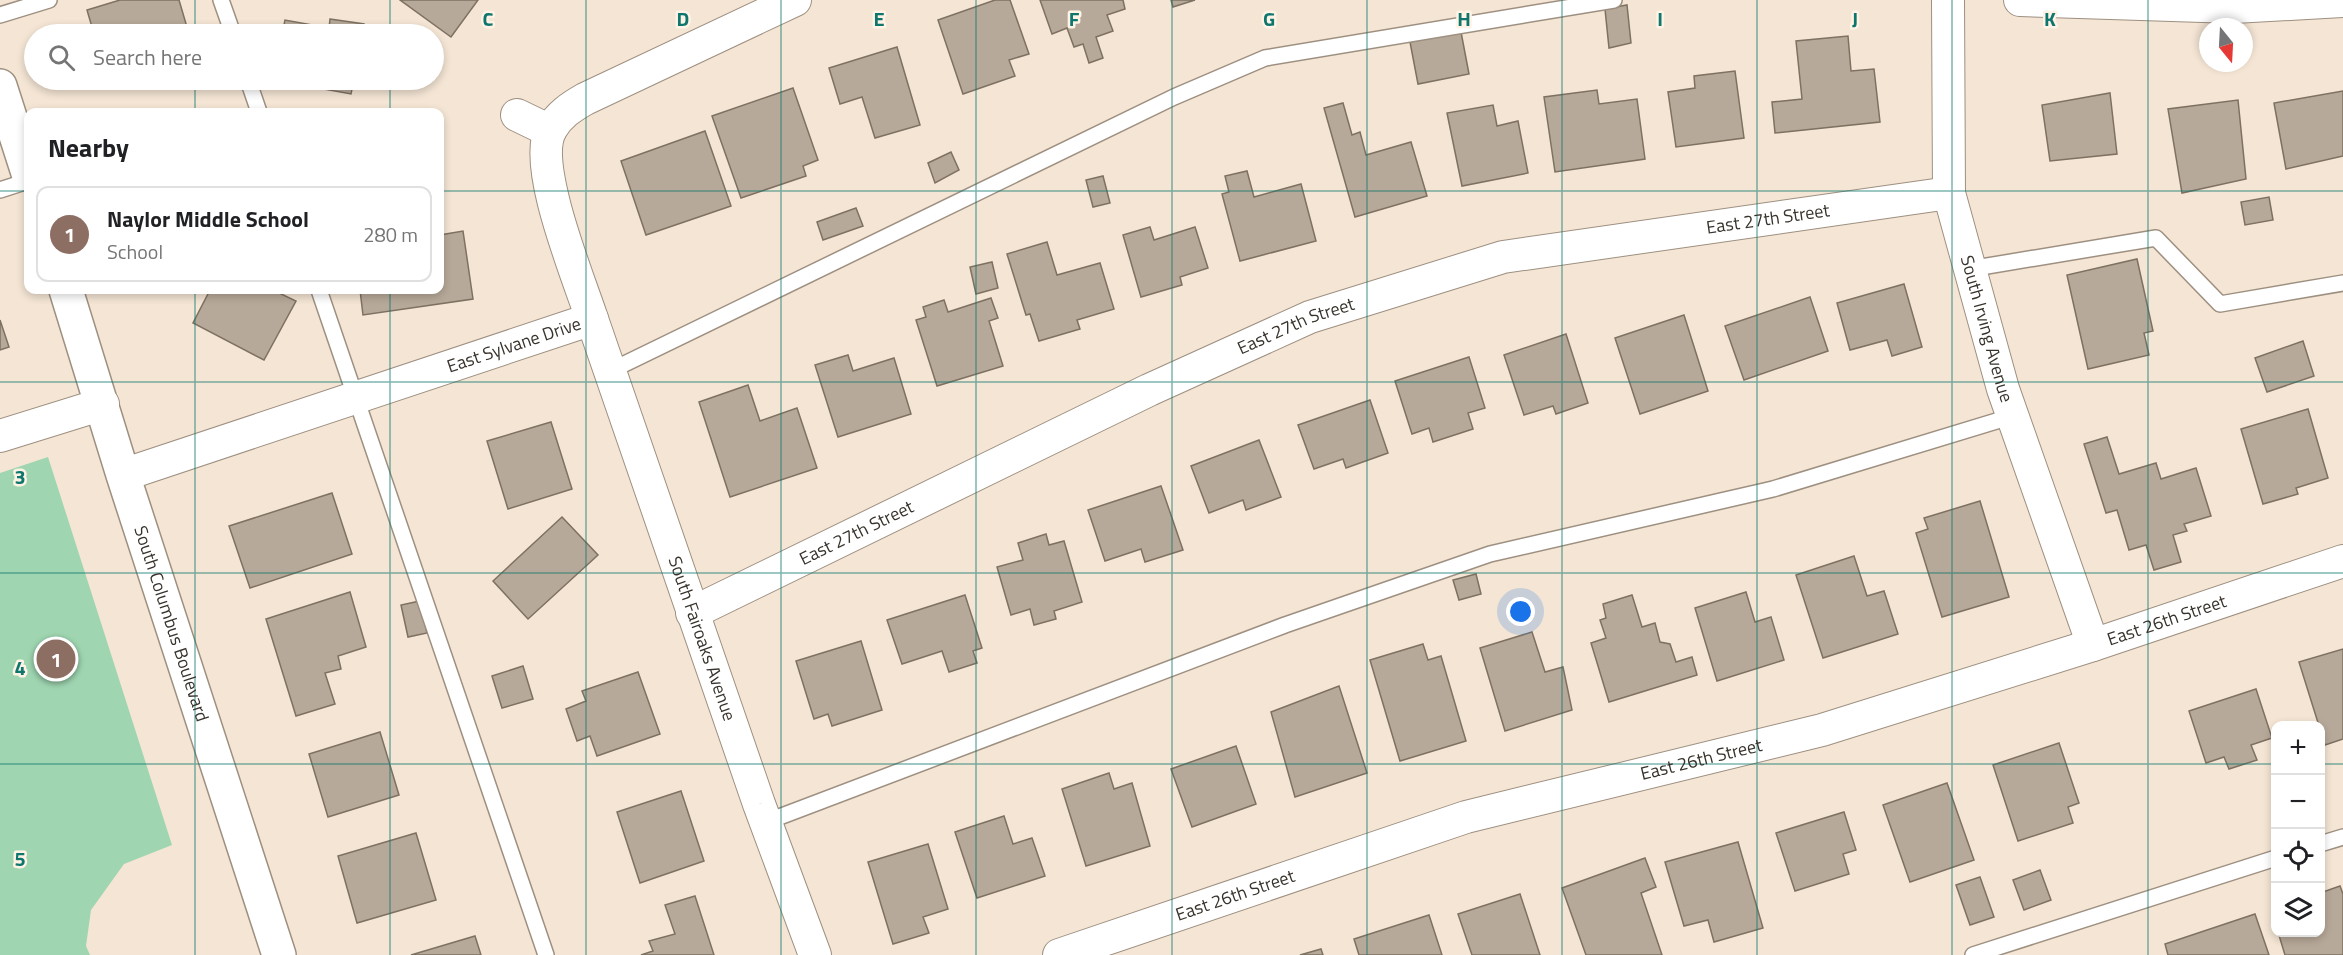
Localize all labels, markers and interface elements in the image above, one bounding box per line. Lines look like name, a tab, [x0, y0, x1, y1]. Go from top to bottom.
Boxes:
text: C	[483, 3, 494, 34]
text: D	[677, 3, 689, 34]
text: E	[873, 3, 885, 34]
text: F	[1069, 3, 1080, 34]
text: G	[1263, 3, 1275, 34]
text: H	[1457, 3, 1471, 34]
text: I	[1657, 3, 1663, 34]
text: J	[1852, 3, 1858, 34]
text: K	[2044, 3, 2056, 34]
north arrow	[2199, 18, 2253, 72]
search box	[24, 24, 444, 90]
text: Search here	[93, 40, 202, 74]
icon: search	[45, 41, 78, 74]
text: Nearby	[48, 128, 129, 167]
street label: East 27th Street	[1704, 196, 1832, 241]
text: Naylor Middle School	[107, 202, 309, 236]
text: 1	[64, 219, 75, 250]
text: 280 m	[363, 219, 418, 250]
text: School	[107, 236, 163, 267]
street label: South Irving Avenue	[1954, 252, 2021, 406]
street label: East 27th Street	[1233, 290, 1358, 361]
street label: East Sylvane Drive	[443, 310, 584, 379]
text: 3	[14, 461, 26, 492]
street label: East 27th Street	[794, 493, 919, 572]
street label: South Columbus Boulevard	[127, 522, 216, 725]
street label: South Fairoaks Avenue	[662, 552, 743, 724]
street label: East 26th Street	[2103, 587, 2230, 652]
your location	[1506, 597, 1535, 626]
pin: 1	[36, 636, 76, 682]
text: 4	[14, 652, 26, 683]
map controls	[2271, 721, 2325, 937]
button: +	[2271, 721, 2325, 775]
street label: East 26th Street	[1638, 731, 1765, 787]
button: −	[2271, 775, 2325, 829]
button: locate	[2271, 829, 2325, 883]
text: 5	[14, 843, 26, 874]
street label: East 26th Street	[1172, 862, 1299, 928]
button: layers	[2271, 883, 2325, 937]

